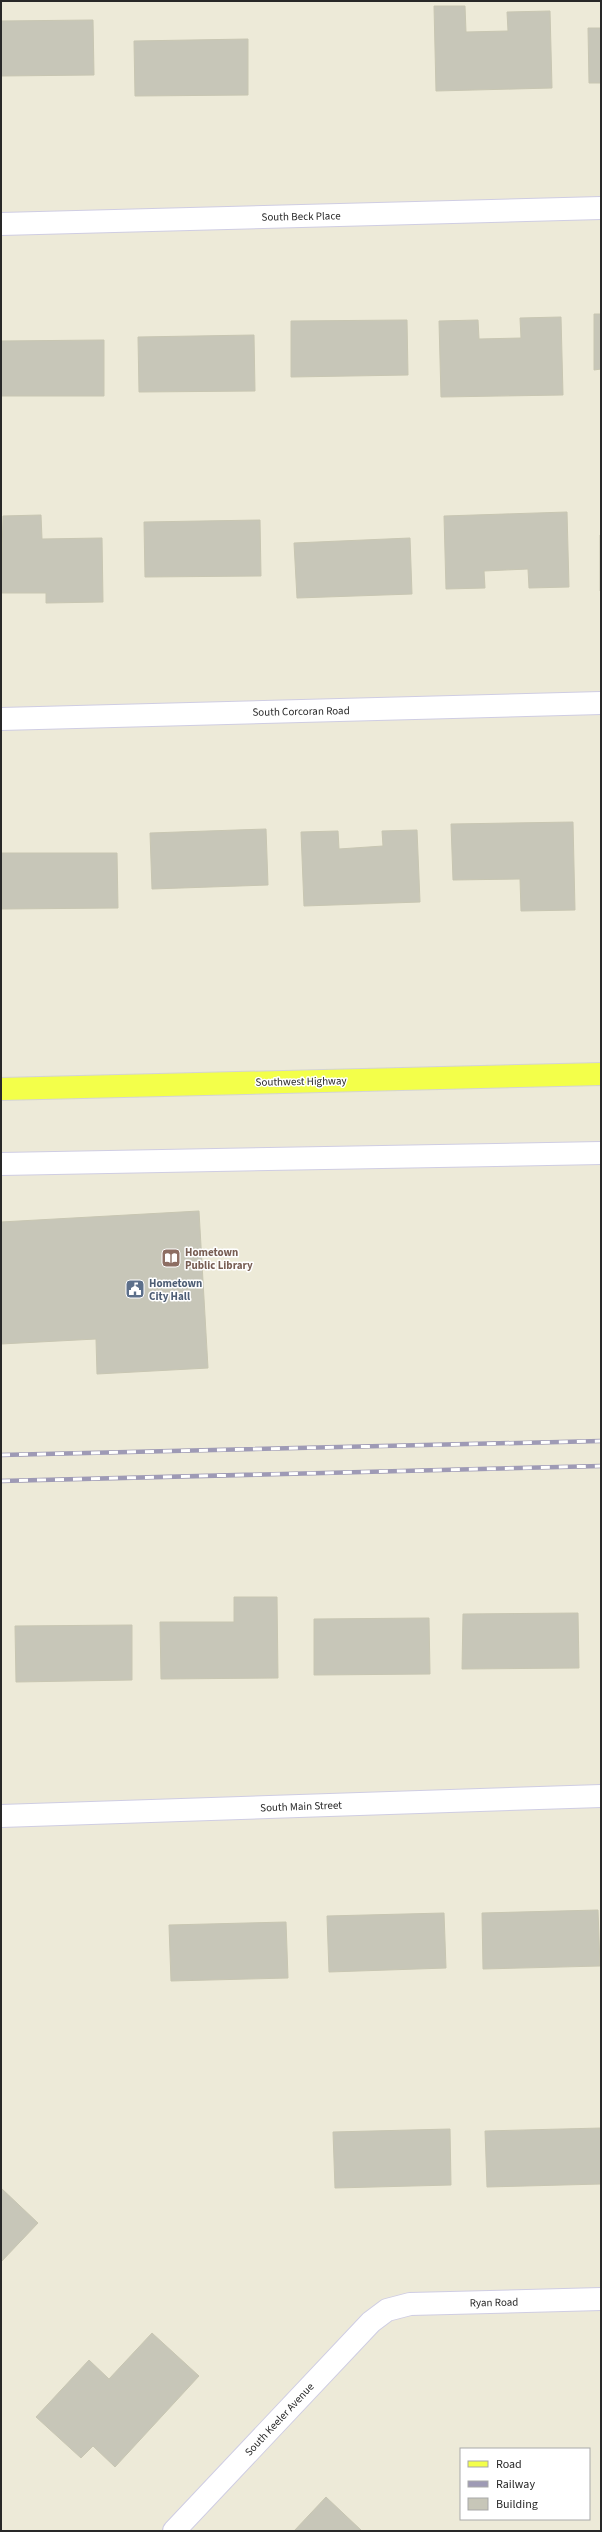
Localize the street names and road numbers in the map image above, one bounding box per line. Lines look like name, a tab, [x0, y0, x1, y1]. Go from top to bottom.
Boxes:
street label: South Beck Place	[261, 208, 341, 225]
street label: South Corcoran Road	[252, 703, 350, 720]
street label: Southwest Highway	[255, 1073, 347, 1090]
street label: South Main Street	[260, 1798, 342, 1815]
street label: Ryan Road	[470, 2295, 518, 2310]
street label: South Keeler Avenue	[241, 2379, 318, 2459]

